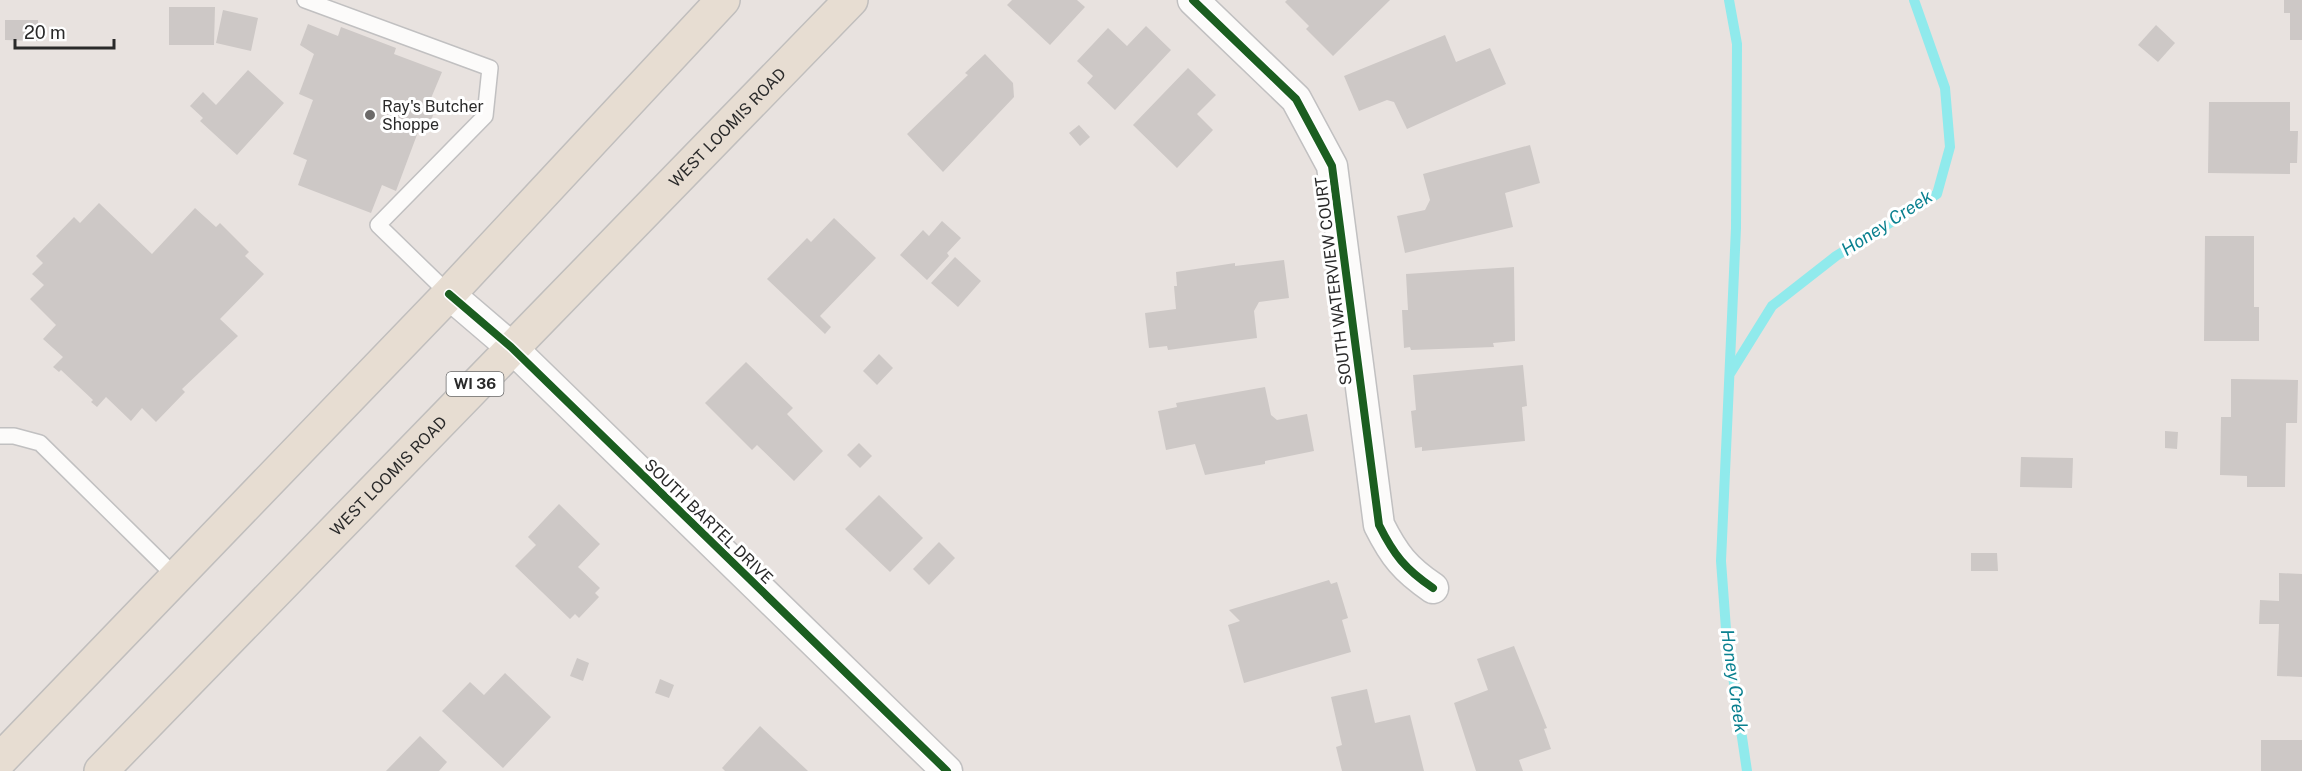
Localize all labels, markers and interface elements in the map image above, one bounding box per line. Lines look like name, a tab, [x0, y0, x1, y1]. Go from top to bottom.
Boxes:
scale bar	[15, 12, 114, 50]
text: 20 m	[24, 22, 66, 43]
street label: WEST LOOMIS ROAD	[665, 64, 790, 191]
place label: Ray's Butcher Shoppe	[382, 97, 484, 134]
marker: Ray's Butcher Shoppe	[363, 108, 377, 122]
street label: SOUTH WATERVIEW COURT	[1311, 175, 1356, 386]
water label: Honey Creek	[1837, 185, 1936, 260]
road number: WI 36	[446, 372, 504, 396]
street label: WEST LOOMIS ROAD	[326, 412, 451, 540]
street label: SOUTH BARTEL DRIVE	[640, 455, 777, 588]
water label: Honey Creek	[1717, 628, 1752, 734]

